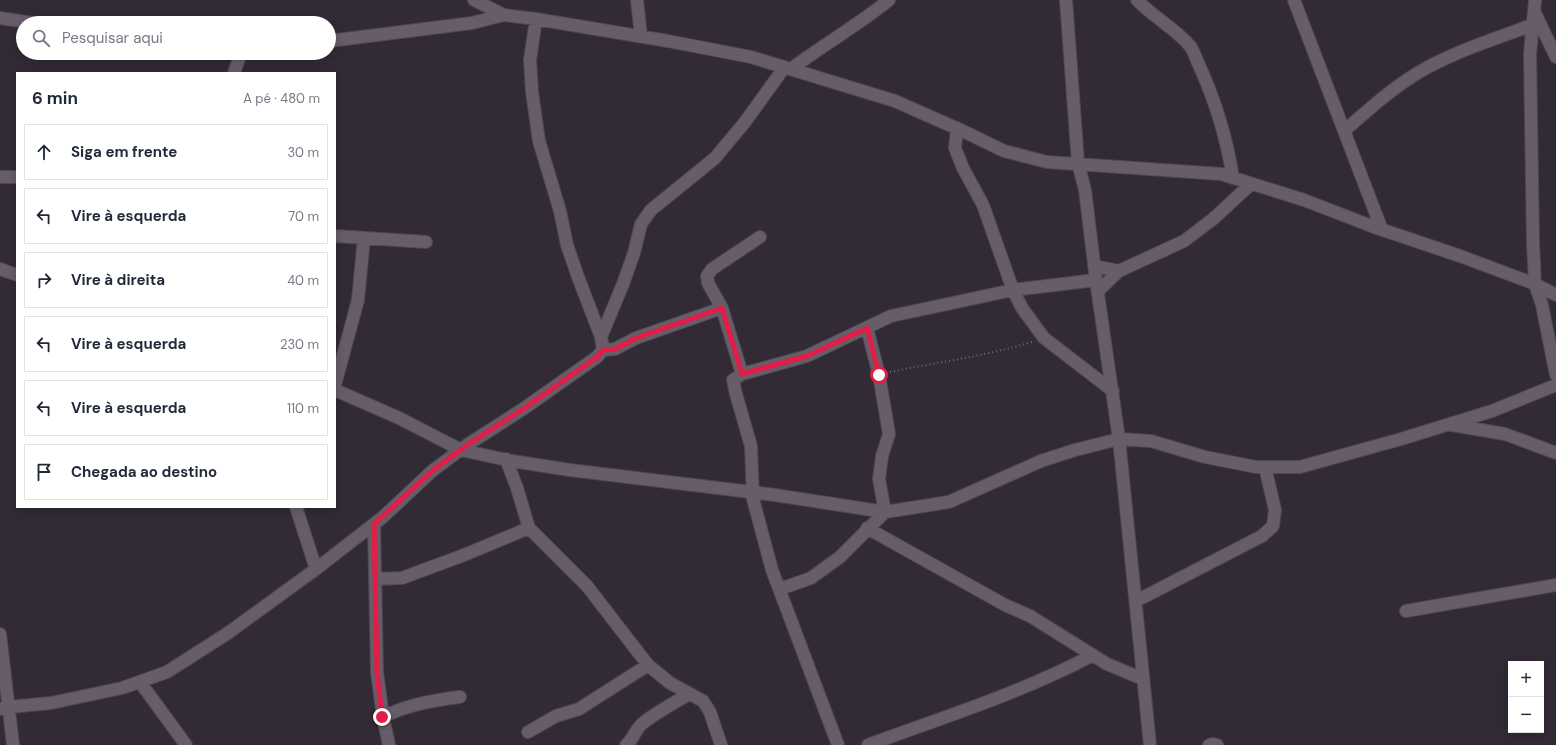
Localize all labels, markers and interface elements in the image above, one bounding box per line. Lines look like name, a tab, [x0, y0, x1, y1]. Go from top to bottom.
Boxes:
search box	[16, 16, 336, 60]
icon: search	[30, 27, 52, 49]
text: Pesquisar aqui	[62, 28, 163, 48]
text: 6 min	[32, 87, 78, 109]
text: A pé · 480 m	[243, 90, 320, 107]
icon: ahead	[33, 141, 55, 163]
text: Siga em frente	[71, 142, 177, 162]
text: 30 m	[287, 144, 319, 161]
icon: left	[33, 205, 55, 227]
text: Vire à esquerda	[71, 206, 186, 226]
text: 70 m	[288, 208, 319, 225]
icon: right	[33, 269, 55, 291]
text: Vire à direita	[71, 270, 165, 290]
text: 40 m	[287, 272, 319, 289]
icon: left	[33, 333, 55, 355]
text: Vire à esquerda	[71, 334, 186, 354]
text: 230 m	[280, 336, 319, 353]
route start	[870, 366, 888, 384]
icon: left	[33, 397, 55, 419]
text: Vire à esquerda	[71, 398, 186, 418]
text: 110 m	[287, 400, 319, 417]
icon: arrive	[33, 461, 55, 483]
text: Chegada ao destino	[71, 462, 217, 482]
map controls	[1508, 661, 1544, 733]
button: +	[1508, 661, 1544, 697]
button: −	[1508, 697, 1544, 733]
route end	[373, 708, 391, 726]

